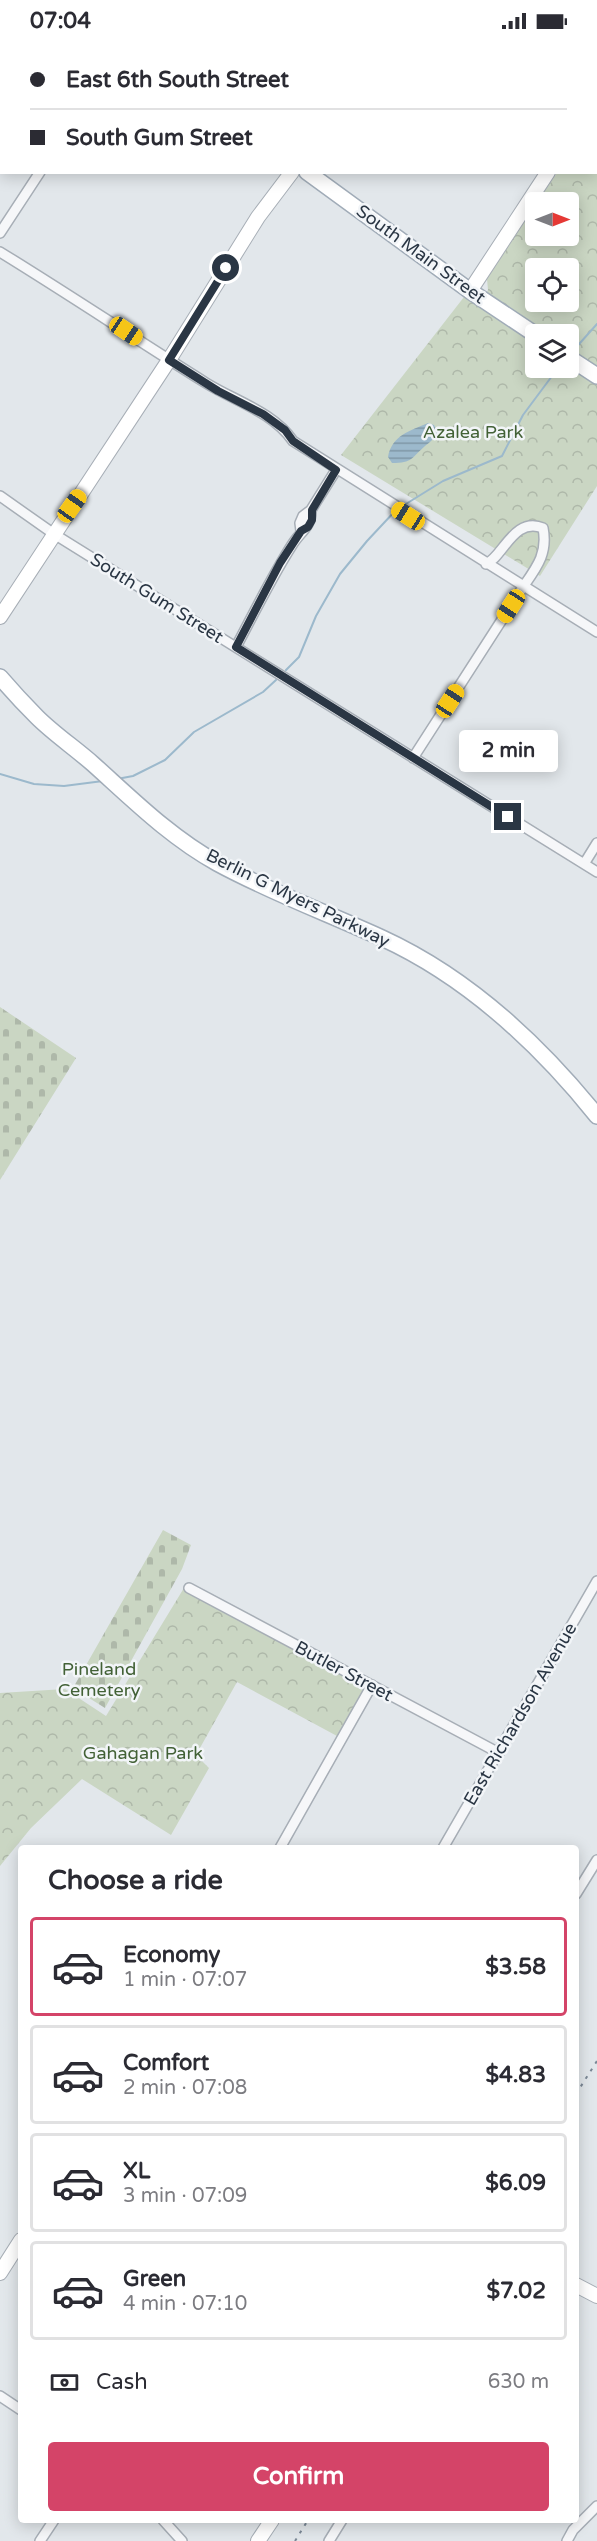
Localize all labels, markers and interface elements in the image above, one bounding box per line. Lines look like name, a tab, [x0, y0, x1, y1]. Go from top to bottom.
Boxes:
text: 07:04	[30, 8, 91, 34]
text: East 6th South Street	[66, 67, 289, 93]
text: South Gum Street	[66, 125, 253, 151]
north arrow	[525, 192, 579, 246]
map controls	[525, 192, 579, 378]
street label: South Main Street	[352, 200, 490, 308]
route start	[212, 254, 239, 281]
button: locate	[525, 258, 579, 312]
car	[106, 313, 146, 349]
button: layers	[525, 324, 579, 378]
park label: Azalea Park	[423, 421, 523, 443]
car	[54, 486, 90, 526]
car	[388, 499, 428, 533]
street label: South Gum Street	[86, 548, 228, 648]
car	[494, 586, 528, 626]
car	[433, 681, 467, 721]
callout: 2 min	[458, 730, 558, 772]
text: 2 min	[482, 739, 535, 763]
route end	[494, 803, 521, 830]
street label: Berlin G Myers Parkway	[203, 844, 394, 952]
street label: East Richardson Avenue	[459, 1619, 581, 1809]
street label: Butler Street	[291, 1636, 397, 1706]
park label: Pineland Cemetery	[58, 1658, 141, 1701]
park label: Gahagan Park	[83, 1742, 203, 1764]
text: Choose a ride	[48, 1864, 223, 1897]
icon: car	[51, 1940, 105, 1994]
text: Economy	[123, 1942, 220, 1968]
text: $3.58	[485, 1954, 546, 1980]
text: 1 min · 07:07	[123, 1968, 247, 1992]
icon: car	[51, 2048, 105, 2102]
text: Comfort	[123, 2050, 209, 2076]
text: $4.83	[485, 2062, 546, 2088]
text: 2 min · 07:08	[123, 2076, 247, 2100]
icon: car	[51, 2156, 105, 2210]
text: XL	[123, 2158, 150, 2184]
text: $6.09	[485, 2170, 546, 2196]
text: 3 min · 07:09	[123, 2184, 247, 2208]
icon: car	[51, 2264, 105, 2318]
text: Green	[123, 2266, 186, 2292]
text: $7.02	[486, 2278, 546, 2304]
text: 4 min · 07:10	[123, 2292, 247, 2316]
icon: cash	[48, 2366, 81, 2399]
text: Cash	[96, 2369, 148, 2395]
text: 630 m	[488, 2370, 549, 2394]
button: Confirm	[48, 2442, 549, 2511]

